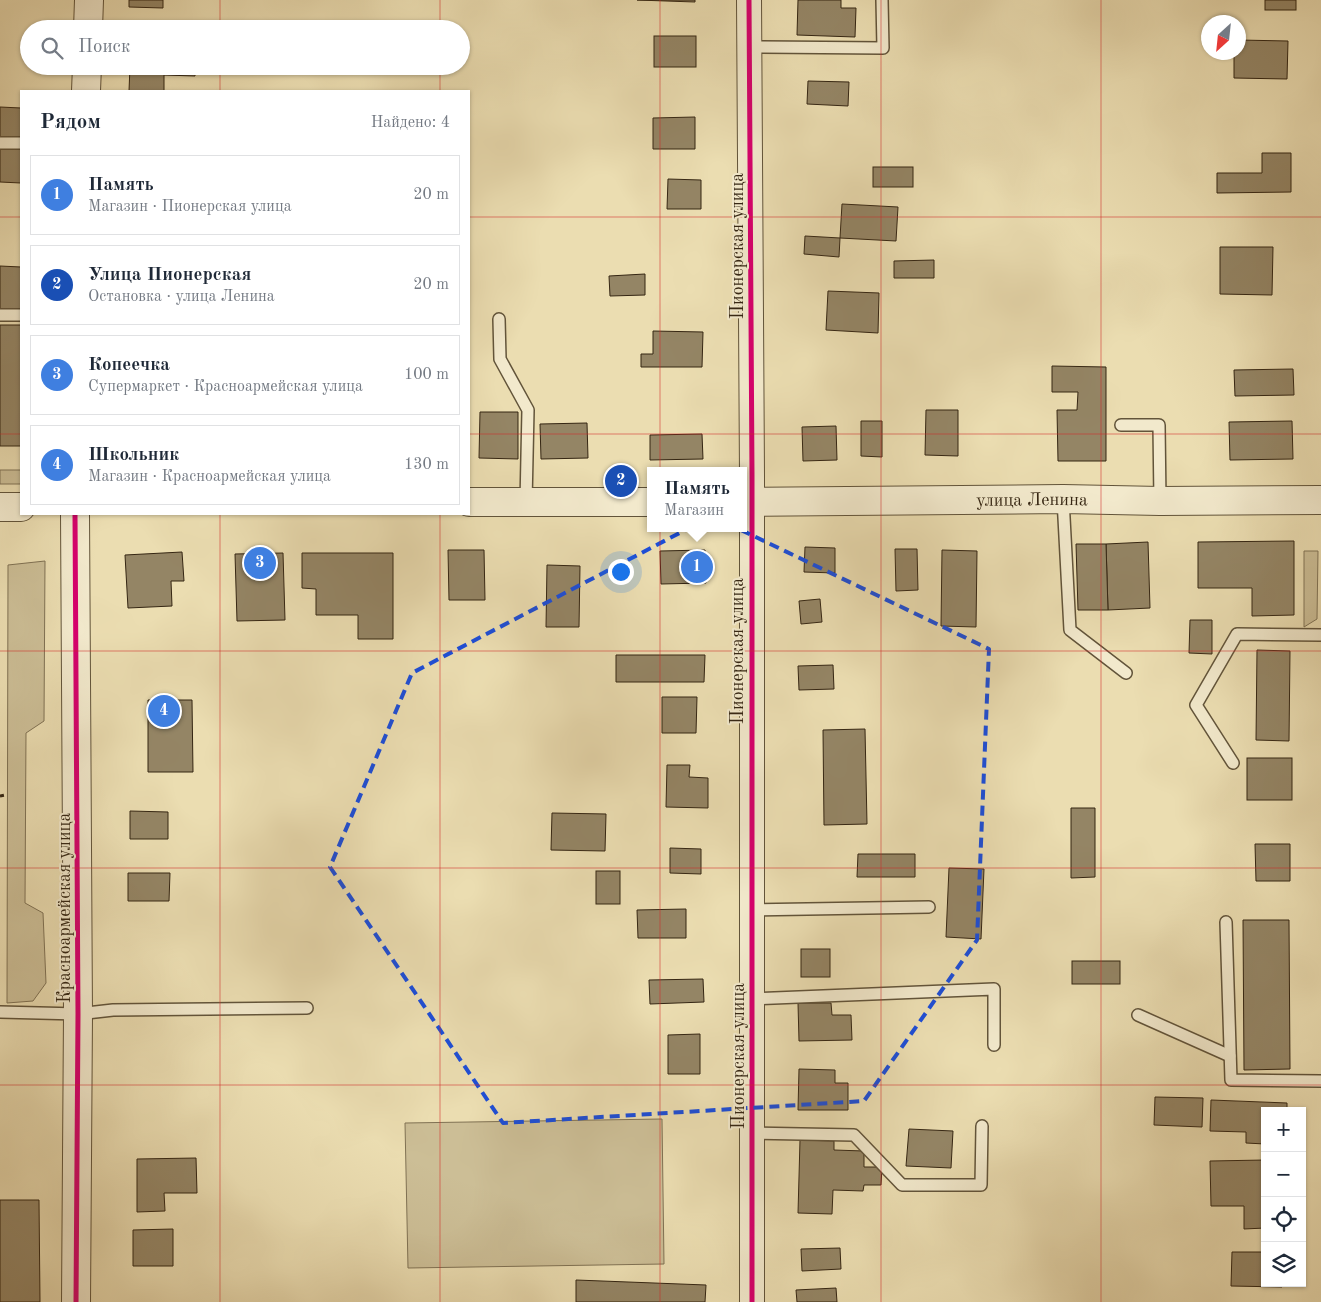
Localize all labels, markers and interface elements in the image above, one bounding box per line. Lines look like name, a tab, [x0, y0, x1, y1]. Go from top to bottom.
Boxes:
north arrow	[1201, 15, 1246, 60]
search box	[20, 20, 470, 75]
icon: search	[38, 34, 66, 62]
text: Поиск	[78, 38, 130, 57]
text: Рядом	[40, 112, 101, 133]
text: Найдено: 4	[371, 115, 450, 131]
street label: Пионерская улица	[729, 173, 747, 319]
text: Память	[88, 176, 154, 195]
text: 1	[52, 187, 62, 203]
text: 20 m	[413, 187, 449, 203]
text: Магазин · Пионерская улица	[88, 199, 292, 215]
text: Улица Пионерская	[88, 266, 251, 285]
text: 2	[52, 277, 62, 293]
text: 20 m	[413, 277, 449, 293]
text: Остановка · улица Ленина	[88, 289, 275, 305]
text: Копеечка	[88, 356, 170, 375]
text: 3	[52, 367, 62, 383]
text: 100 m	[404, 367, 449, 383]
text: Супермаркет · Красноармейская улица	[88, 379, 363, 395]
text: Школьник	[88, 446, 179, 465]
text: 4	[52, 457, 62, 473]
text: 130 m	[404, 457, 449, 473]
pin: 2	[605, 462, 637, 500]
popup	[647, 467, 747, 532]
text: Магазин · Красноармейская улица	[88, 469, 331, 485]
text: Память	[664, 480, 730, 499]
street label: улица Ленина	[976, 491, 1088, 510]
text: Магазин	[664, 503, 724, 519]
pin: 3	[244, 544, 276, 582]
pin: 1	[681, 548, 713, 586]
your location	[608, 559, 634, 585]
street label: Пионерская улица	[729, 578, 747, 724]
pin: 4	[148, 692, 180, 730]
street label: Красноармейская улица	[56, 813, 74, 1003]
street label: Пионерская улица	[730, 983, 748, 1129]
map controls	[1261, 1107, 1306, 1287]
button: +	[1261, 1107, 1306, 1152]
button: −	[1261, 1152, 1306, 1197]
button: locate	[1261, 1197, 1306, 1242]
button: layers	[1261, 1242, 1306, 1287]

